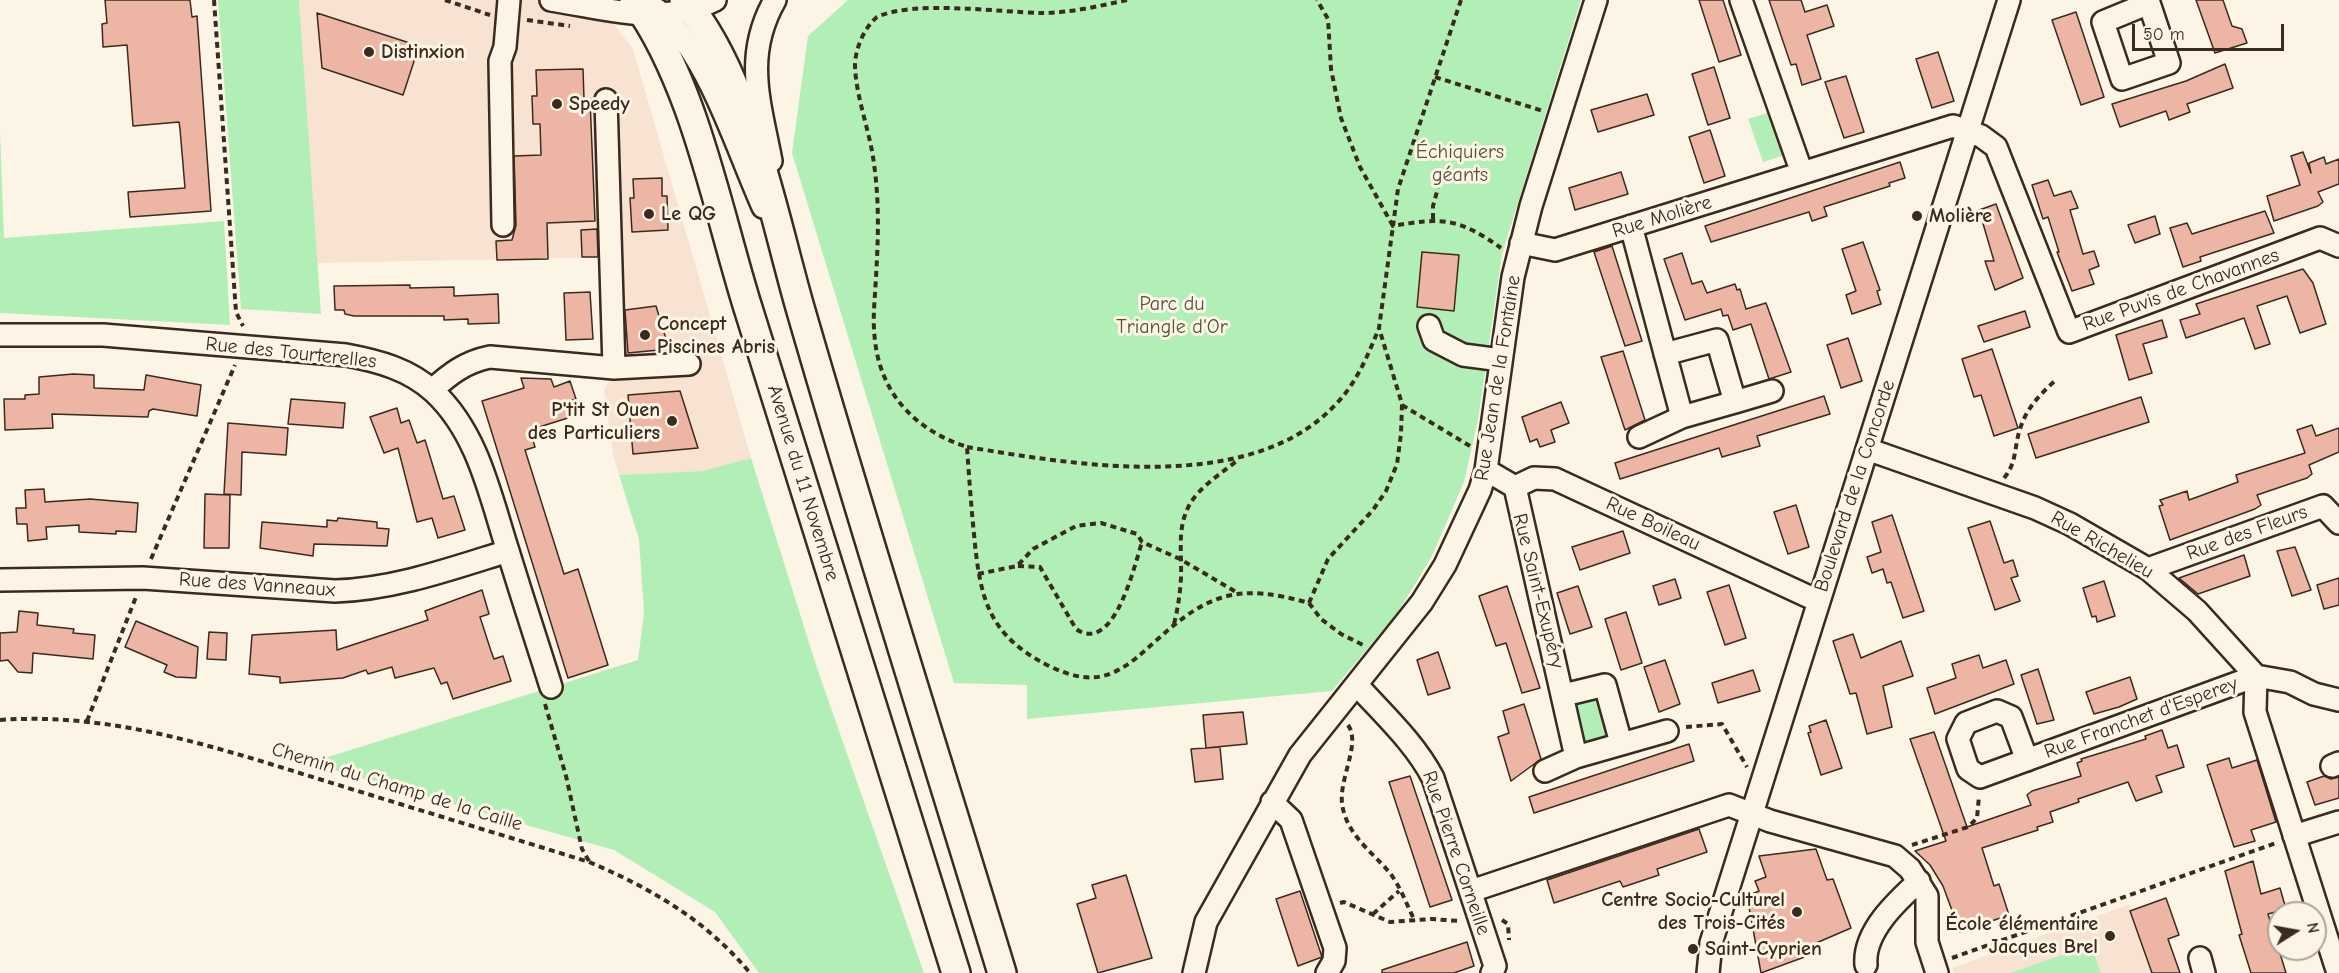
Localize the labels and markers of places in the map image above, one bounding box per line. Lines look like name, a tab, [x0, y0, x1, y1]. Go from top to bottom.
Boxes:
place label: Distinxion	[381, 40, 465, 64]
marker: Distinxion	[362, 45, 376, 59]
place label: Speedy	[569, 92, 630, 116]
marker: Speedy	[550, 97, 564, 111]
place label: Le QG	[661, 202, 716, 226]
place label: Molière	[1929, 204, 1992, 228]
marker: Le QG	[642, 207, 656, 221]
marker: Molière	[1910, 209, 1924, 223]
place label: Concept Piscines Abris	[657, 312, 775, 359]
marker: Concept Piscines Abris	[638, 328, 652, 342]
place label: P'tit St Ouen des Particuliers	[528, 398, 660, 445]
marker: P'tit St Ouen des Particuliers	[665, 414, 679, 428]
place label: Centre Socio-Culturel des Trois-Cités	[1601, 888, 1785, 935]
marker: Centre Socio-Culturel des Trois-Cités	[1790, 905, 1804, 919]
place label: École élémentaire Jacques Brel	[1945, 912, 2098, 959]
marker: École élémentaire Jacques Brel	[2103, 929, 2117, 943]
place label: Saint-Cyprien	[1705, 937, 1822, 961]
marker: Saint-Cyprien	[1686, 942, 1700, 956]

